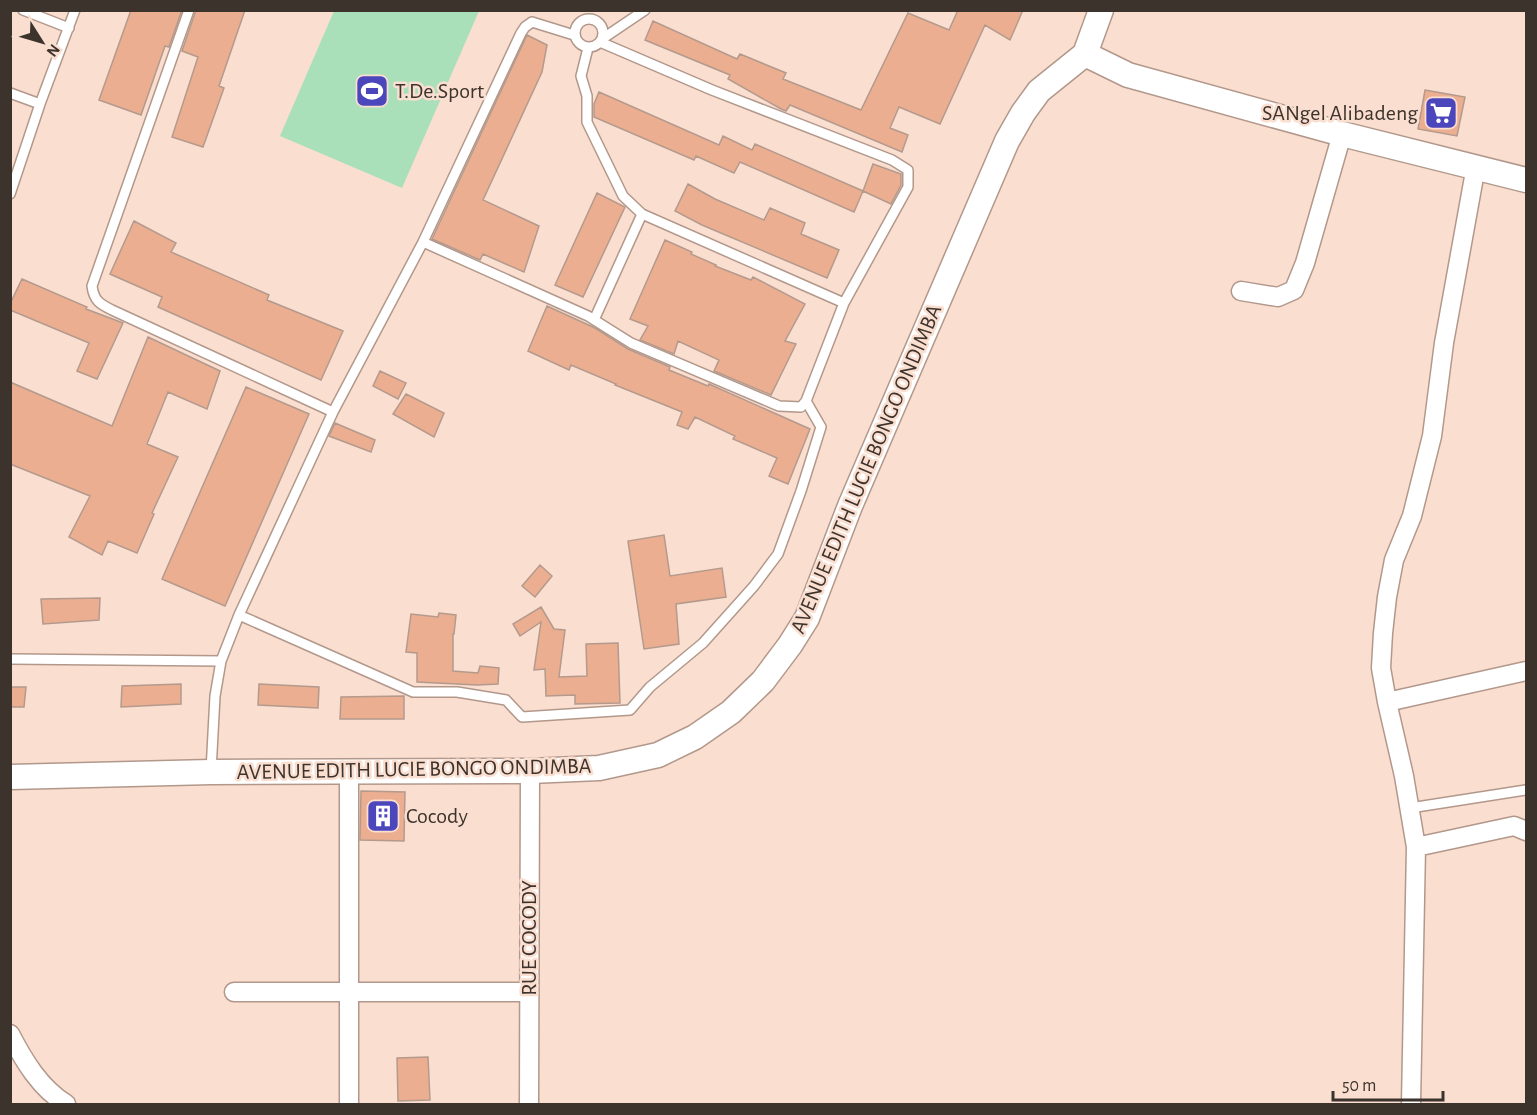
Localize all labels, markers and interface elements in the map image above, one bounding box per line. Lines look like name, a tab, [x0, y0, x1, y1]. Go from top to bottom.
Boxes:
north arrow	[12, 12, 72, 72]
text: N	[43, 41, 63, 60]
sports icon: T.De.Sport	[354, 73, 390, 109]
place label: T.De.Sport	[395, 80, 484, 102]
supermarket icon: SANgel Alibadeng	[1423, 95, 1459, 131]
place label: SANgel Alibadeng	[1262, 102, 1418, 124]
street label: AVENUE EDITH LUCIE BONGO ONDIMBA	[787, 301, 946, 637]
street label: AVENUE EDITH LUCIE BONGO ONDIMBA	[236, 755, 592, 783]
building icon: Cocody	[365, 798, 401, 834]
place label: Cocody	[406, 805, 468, 827]
street label: RUE COCODY	[518, 880, 540, 996]
scale bar	[1333, 1064, 1442, 1102]
text: 50 m	[1342, 1077, 1376, 1095]

